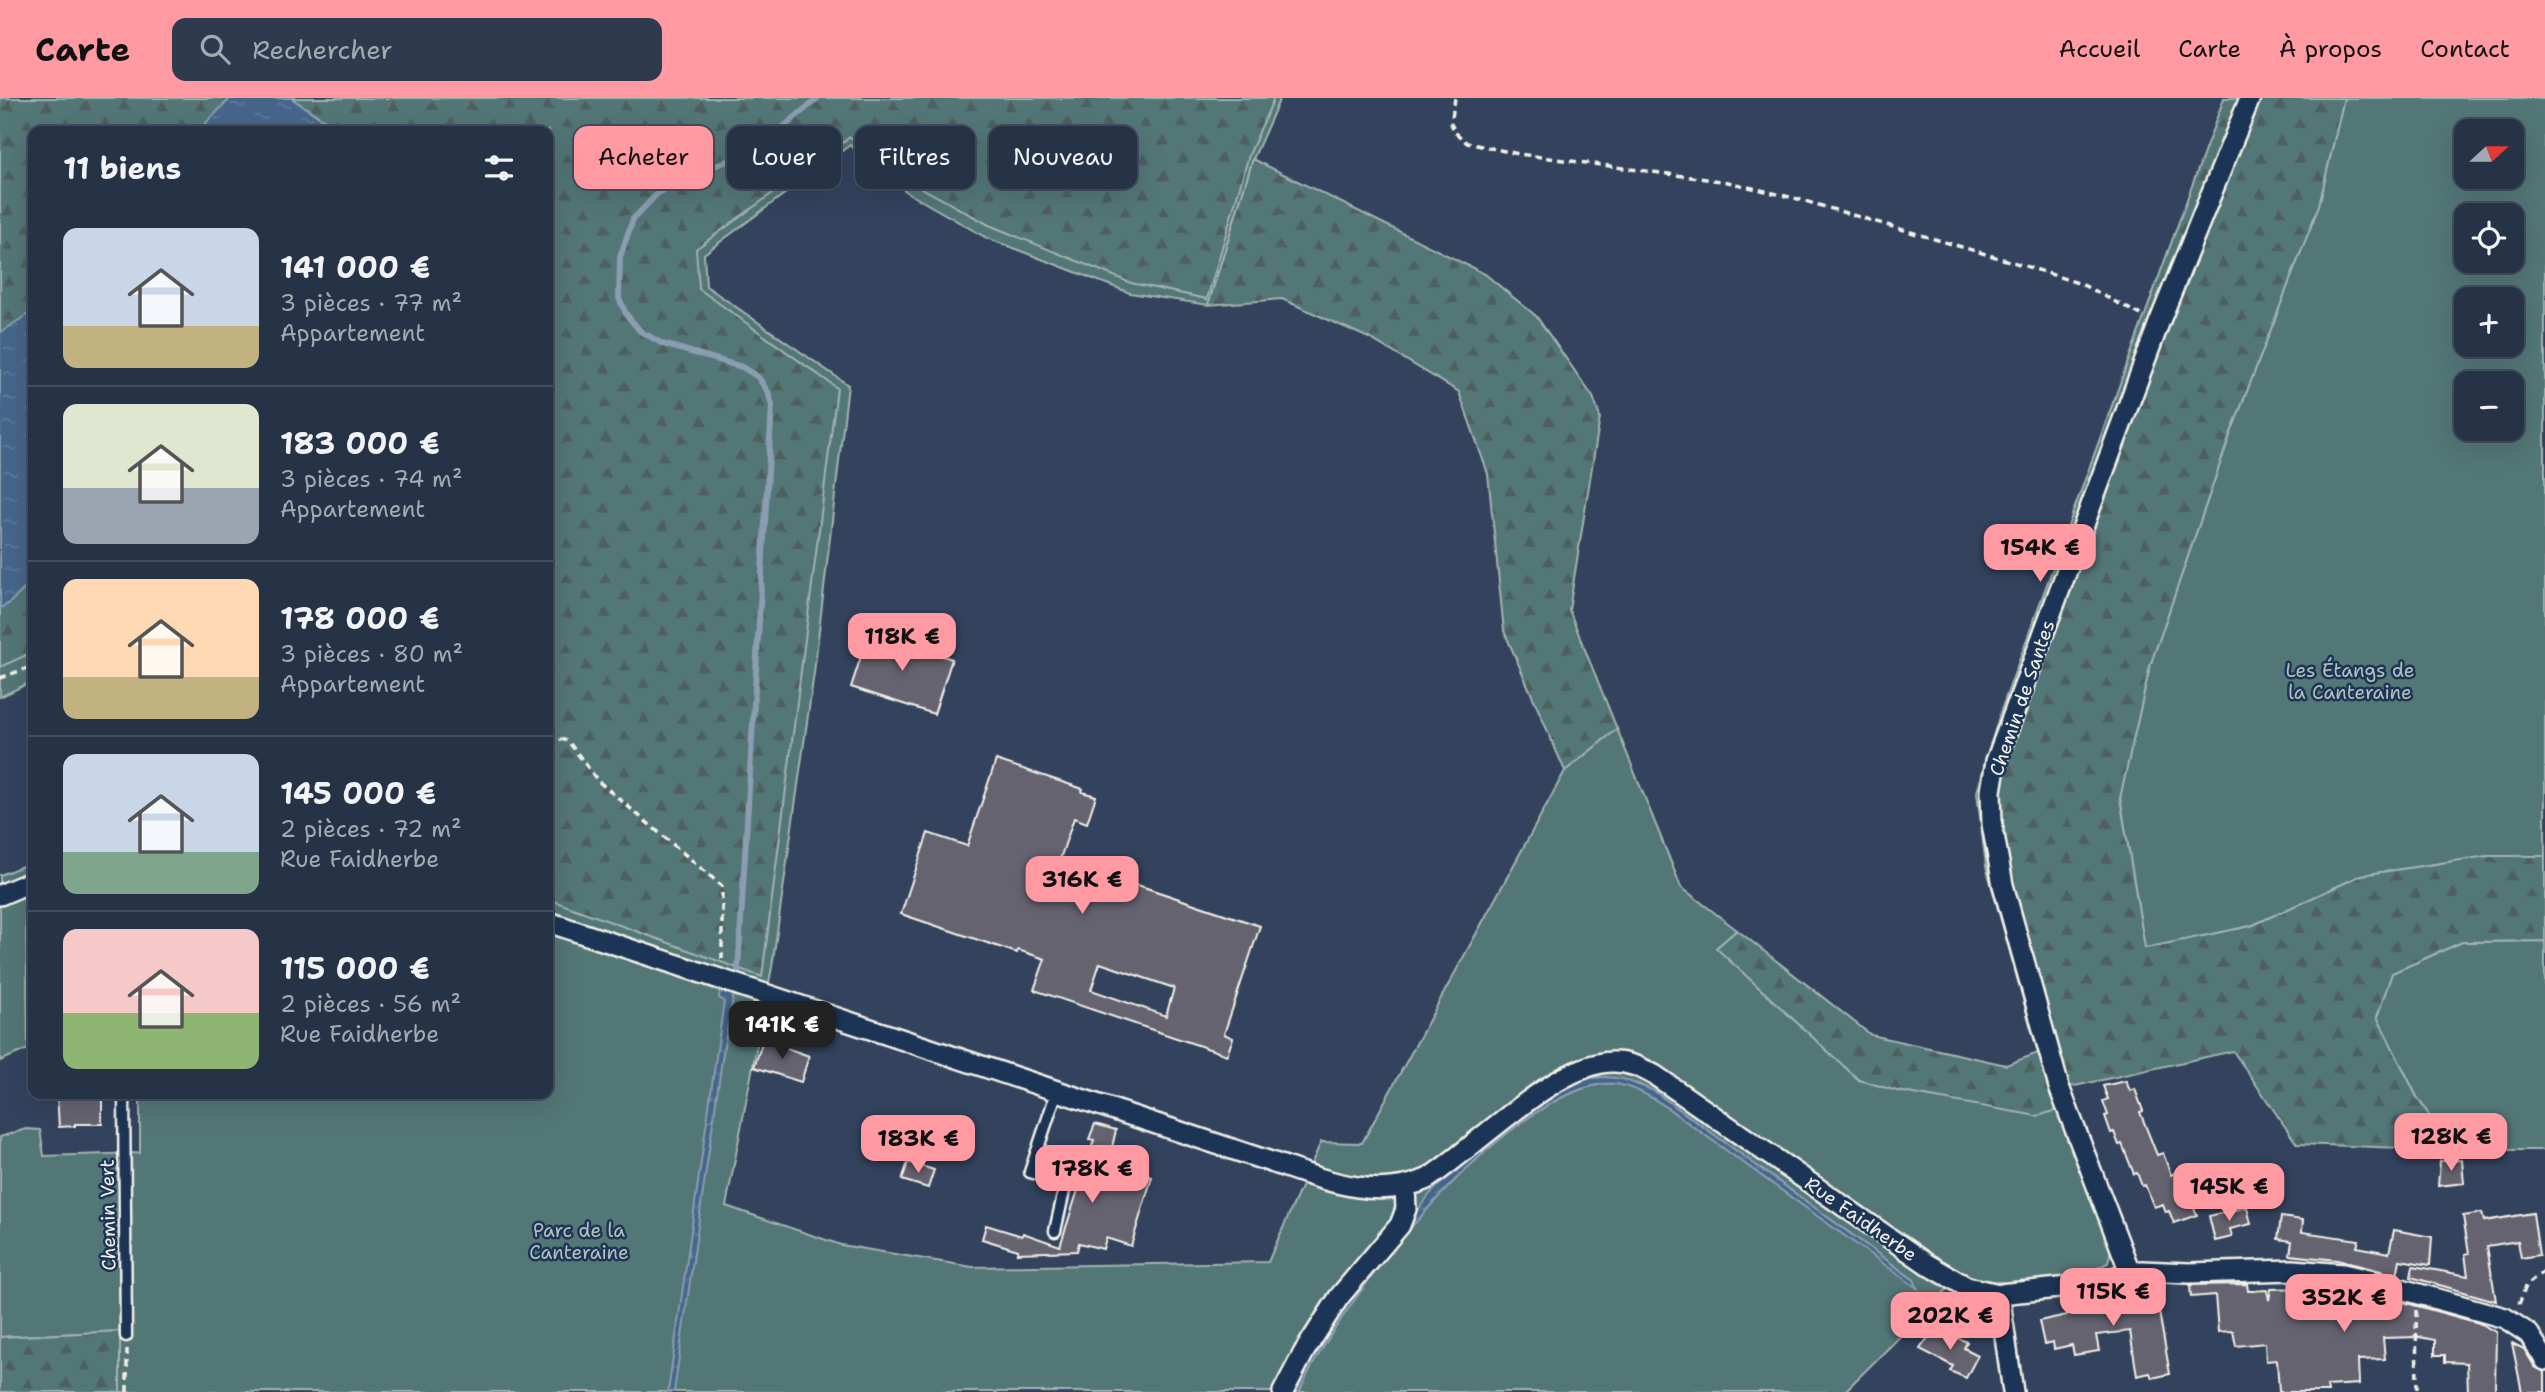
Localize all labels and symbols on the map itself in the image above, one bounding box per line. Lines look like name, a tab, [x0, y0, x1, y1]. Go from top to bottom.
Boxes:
north arrow	[2454, 119, 2524, 189]
pin: 154K €	[1983, 524, 2097, 584]
pin: 118K €	[845, 614, 959, 673]
street label: Chemin de Santes	[1984, 617, 2060, 779]
park label: Les Étangs de la Canteraine	[2285, 657, 2415, 705]
pin: 316K €	[1025, 856, 1139, 916]
pin: 141K €	[725, 1002, 839, 1061]
pin: 128K €	[2394, 1114, 2508, 1173]
pin: 183K €	[861, 1116, 975, 1175]
pin: 178K €	[1035, 1146, 1149, 1205]
street label: Chemin Vert	[95, 1159, 121, 1271]
pin: 145K €	[2172, 1164, 2286, 1223]
street label: Rue Faidherbe	[1800, 1171, 1922, 1267]
park label: Parc de la Canteraine	[529, 1218, 629, 1265]
pin: 115K €	[2056, 1268, 2170, 1328]
pin: 352K €	[2287, 1274, 2401, 1334]
pin: 202K €	[1893, 1292, 2007, 1352]

